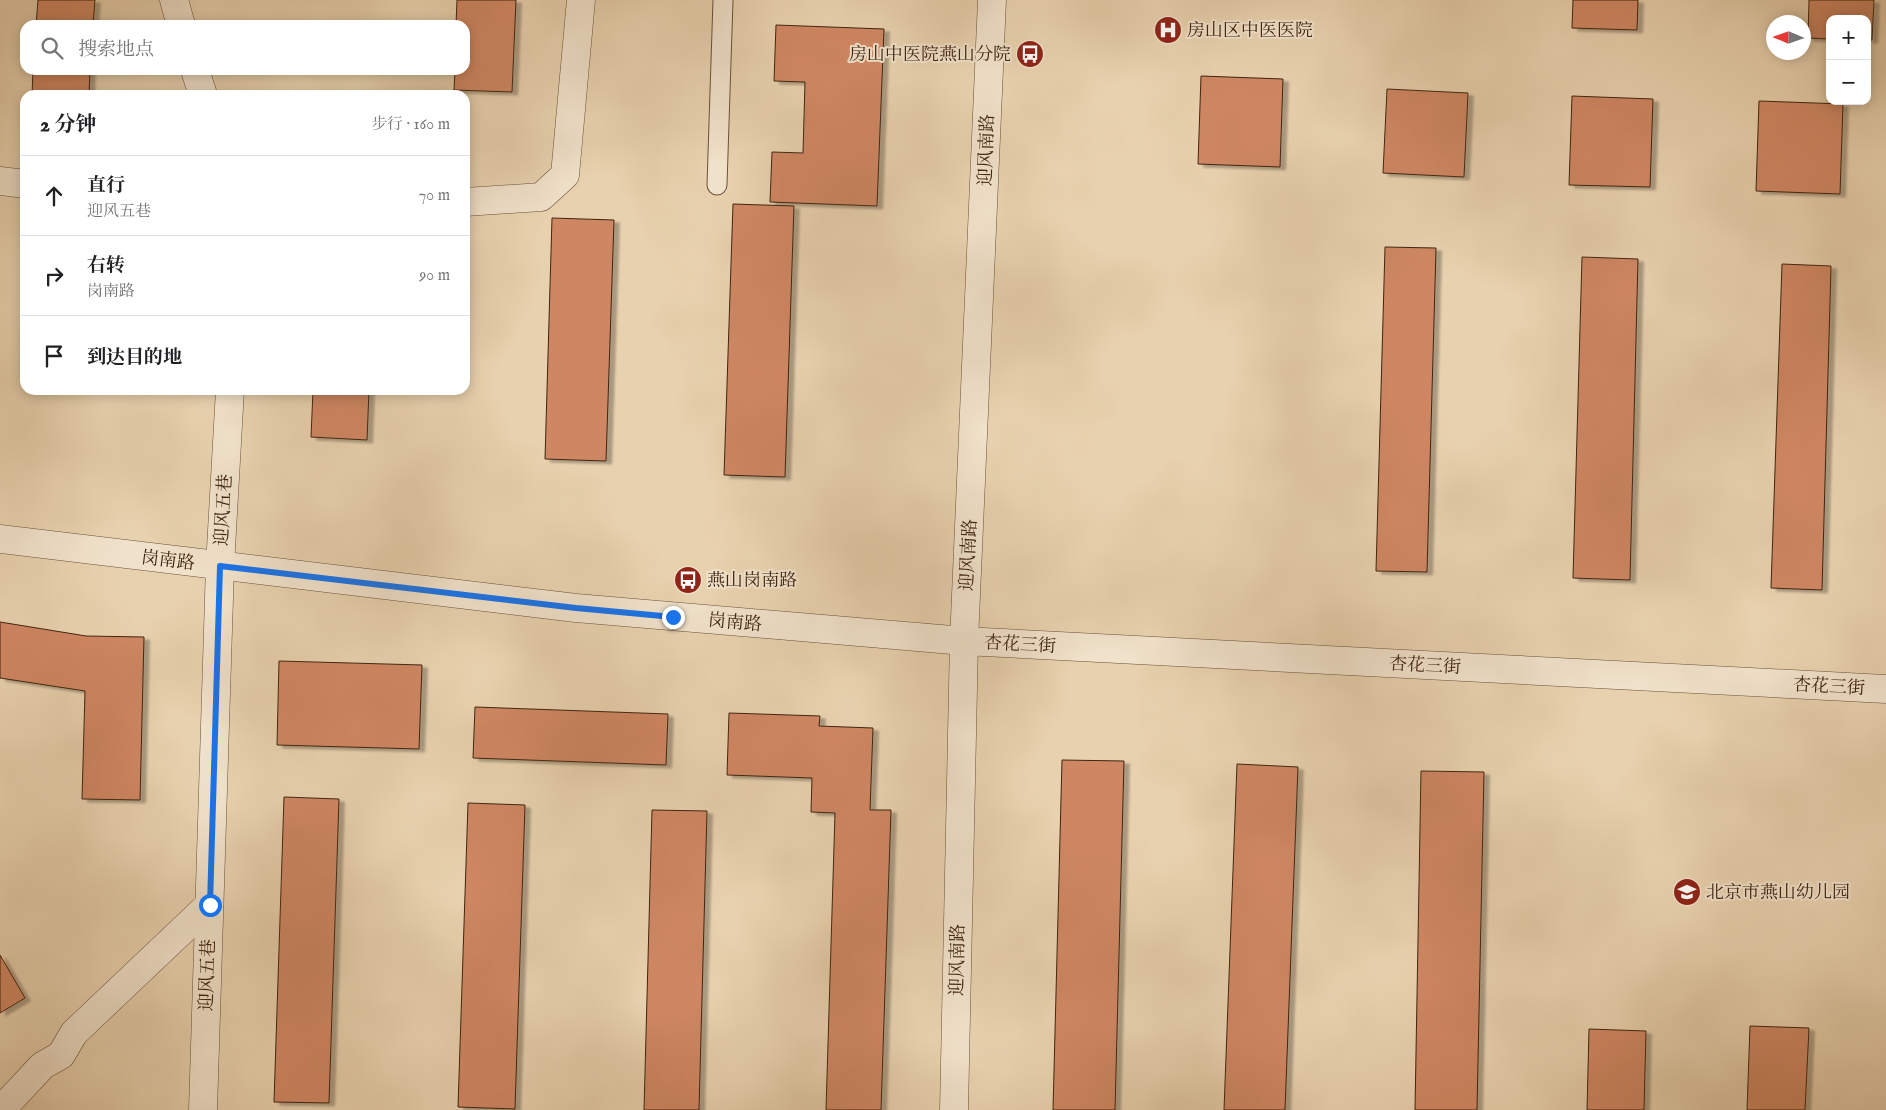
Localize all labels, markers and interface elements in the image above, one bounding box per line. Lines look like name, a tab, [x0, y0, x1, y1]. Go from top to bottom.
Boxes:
hospital icon: 房山区中医医院	[1153, 15, 1183, 45]
north arrow	[1766, 15, 1811, 60]
map controls	[1826, 15, 1871, 105]
button: +	[1826, 15, 1871, 60]
search box	[20, 20, 470, 75]
place label: 房山区中医医院	[1187, 20, 1313, 43]
icon: search	[38, 34, 66, 62]
text: 搜索地点	[78, 38, 154, 62]
bus stop icon: 房山中医院燕山分院	[1015, 39, 1045, 69]
place label: 房山中医院燕山分院	[849, 44, 1011, 67]
button: −	[1826, 60, 1871, 105]
text: 2 分钟	[40, 112, 96, 139]
street label: 迎风南路	[975, 114, 1000, 186]
text: 步行 · 160 m	[371, 115, 450, 135]
text: 直行	[87, 174, 125, 198]
icon: ahead	[40, 182, 68, 210]
text: 70 m	[419, 186, 450, 206]
text: 迎风五巷	[87, 202, 151, 222]
text: 右转	[87, 254, 125, 278]
icon: right	[40, 262, 68, 290]
text: 90 m	[419, 266, 450, 286]
text: 岗南路	[87, 282, 135, 302]
icon: arrive	[40, 342, 68, 370]
text: 到达目的地	[87, 346, 182, 370]
street label: 迎风五巷	[211, 474, 238, 547]
street label: 迎风南路	[956, 519, 983, 592]
street label: 岗南路	[140, 547, 196, 576]
bus stop icon: 燕山岗南路	[673, 565, 703, 595]
place label: 燕山岗南路	[707, 570, 797, 593]
route end	[662, 606, 685, 629]
street label: 岗南路	[707, 610, 763, 637]
street label: 杏花三街	[983, 632, 1056, 659]
street label: 杏花三街	[1388, 653, 1461, 680]
street label: 杏花三街	[1792, 674, 1865, 701]
school or university icon: 北京市燕山幼儿园	[1672, 877, 1702, 907]
place label: 北京市燕山幼儿园	[1706, 882, 1850, 905]
route start	[199, 894, 222, 917]
street label: 迎风南路	[946, 924, 971, 996]
street label: 迎风五巷	[196, 939, 221, 1011]

